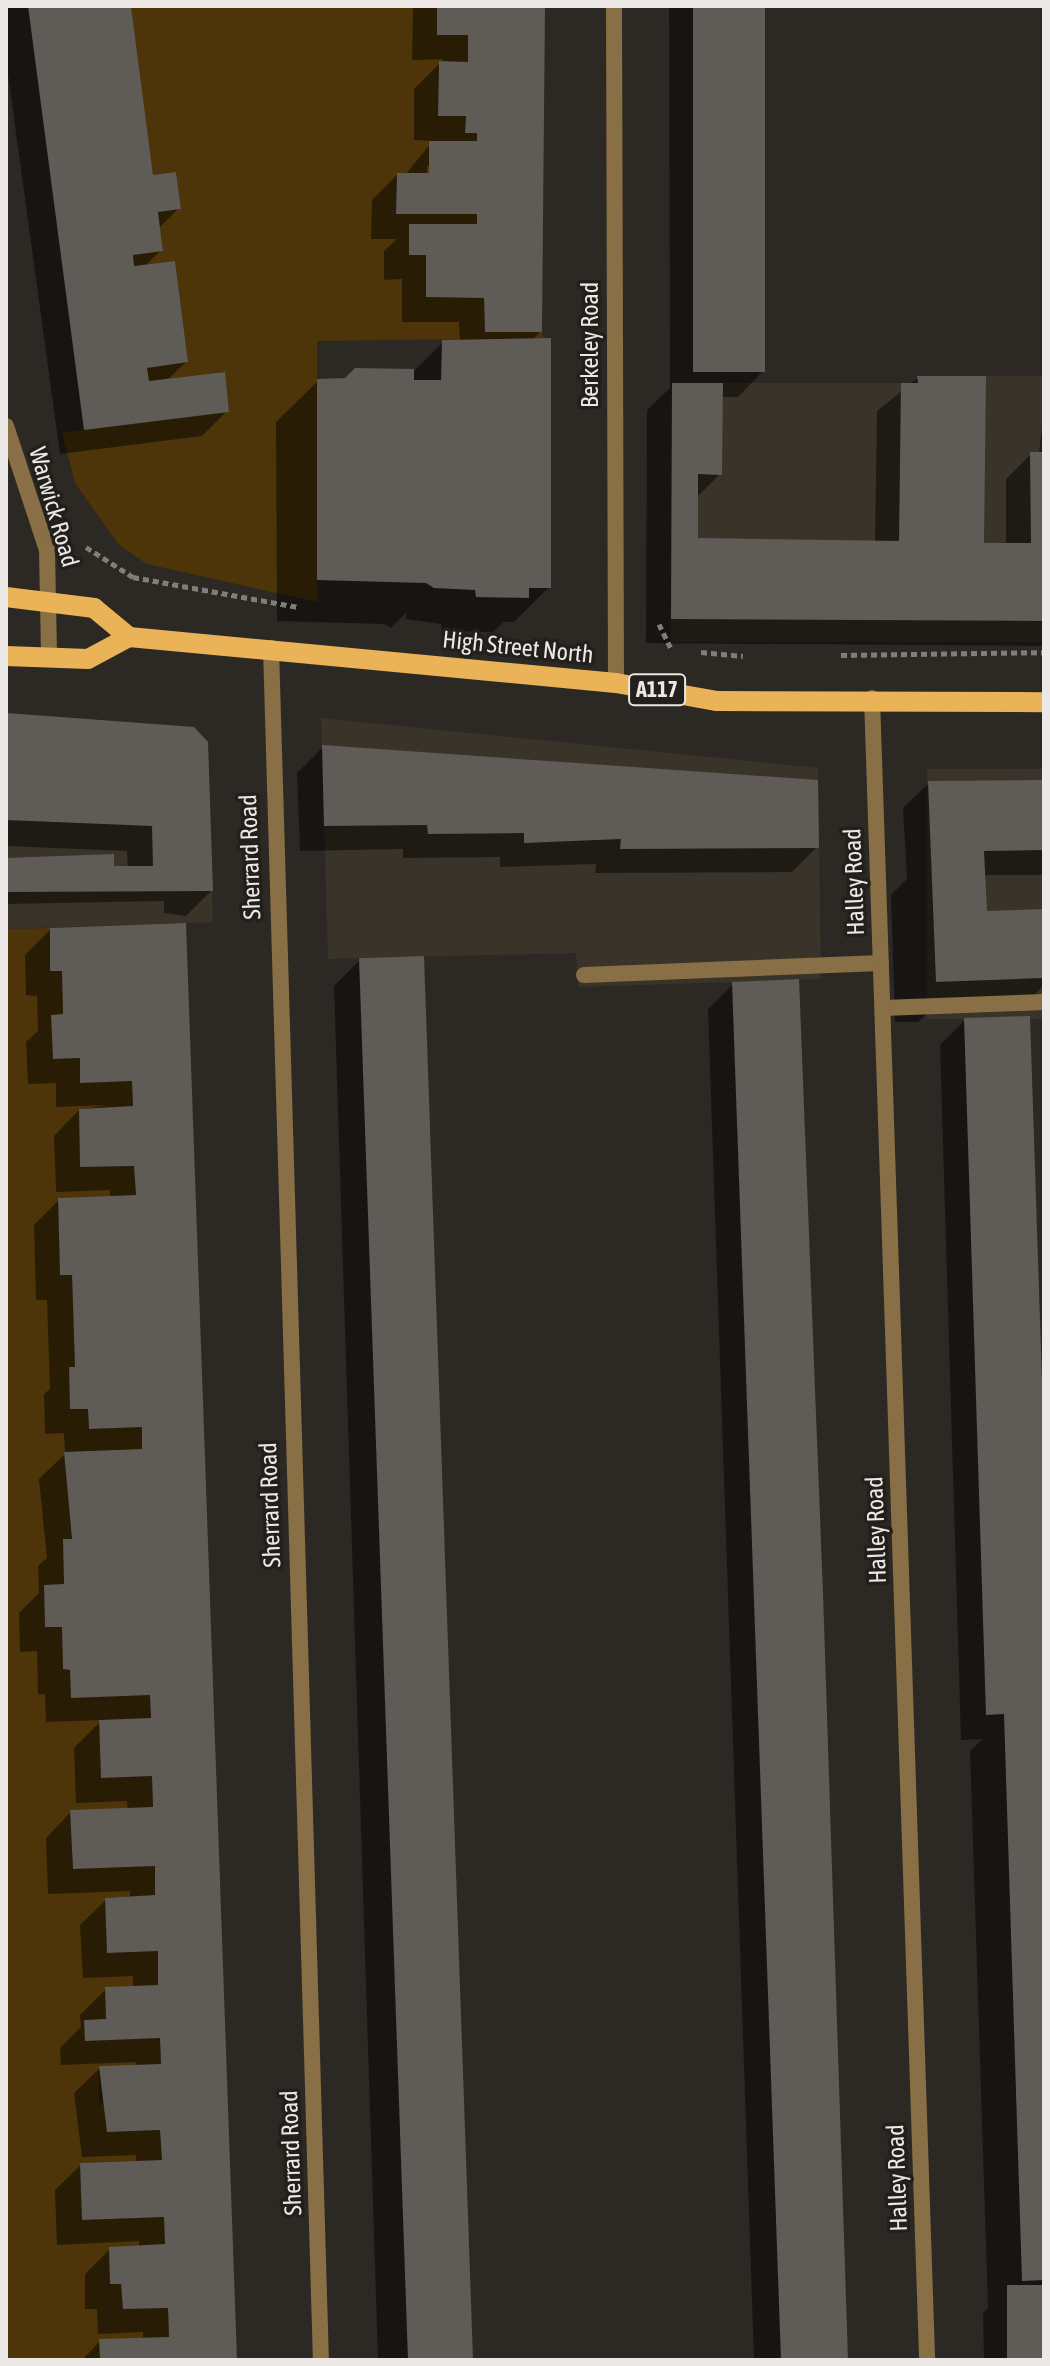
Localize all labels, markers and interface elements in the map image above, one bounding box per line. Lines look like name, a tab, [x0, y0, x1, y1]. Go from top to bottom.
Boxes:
street label: Berkeley Road	[576, 282, 604, 408]
street label: Warwick Road	[23, 444, 85, 570]
street label: High Street North	[441, 625, 595, 669]
road number: A117	[627, 672, 687, 708]
street label: Sherrard Road	[233, 794, 267, 920]
street label: Halley Road	[838, 828, 870, 936]
street label: Sherrard Road	[253, 1442, 287, 1568]
street label: Halley Road	[860, 1476, 892, 1584]
street label: Sherrard Road	[274, 2090, 308, 2216]
street label: Halley Road	[881, 2124, 913, 2232]

